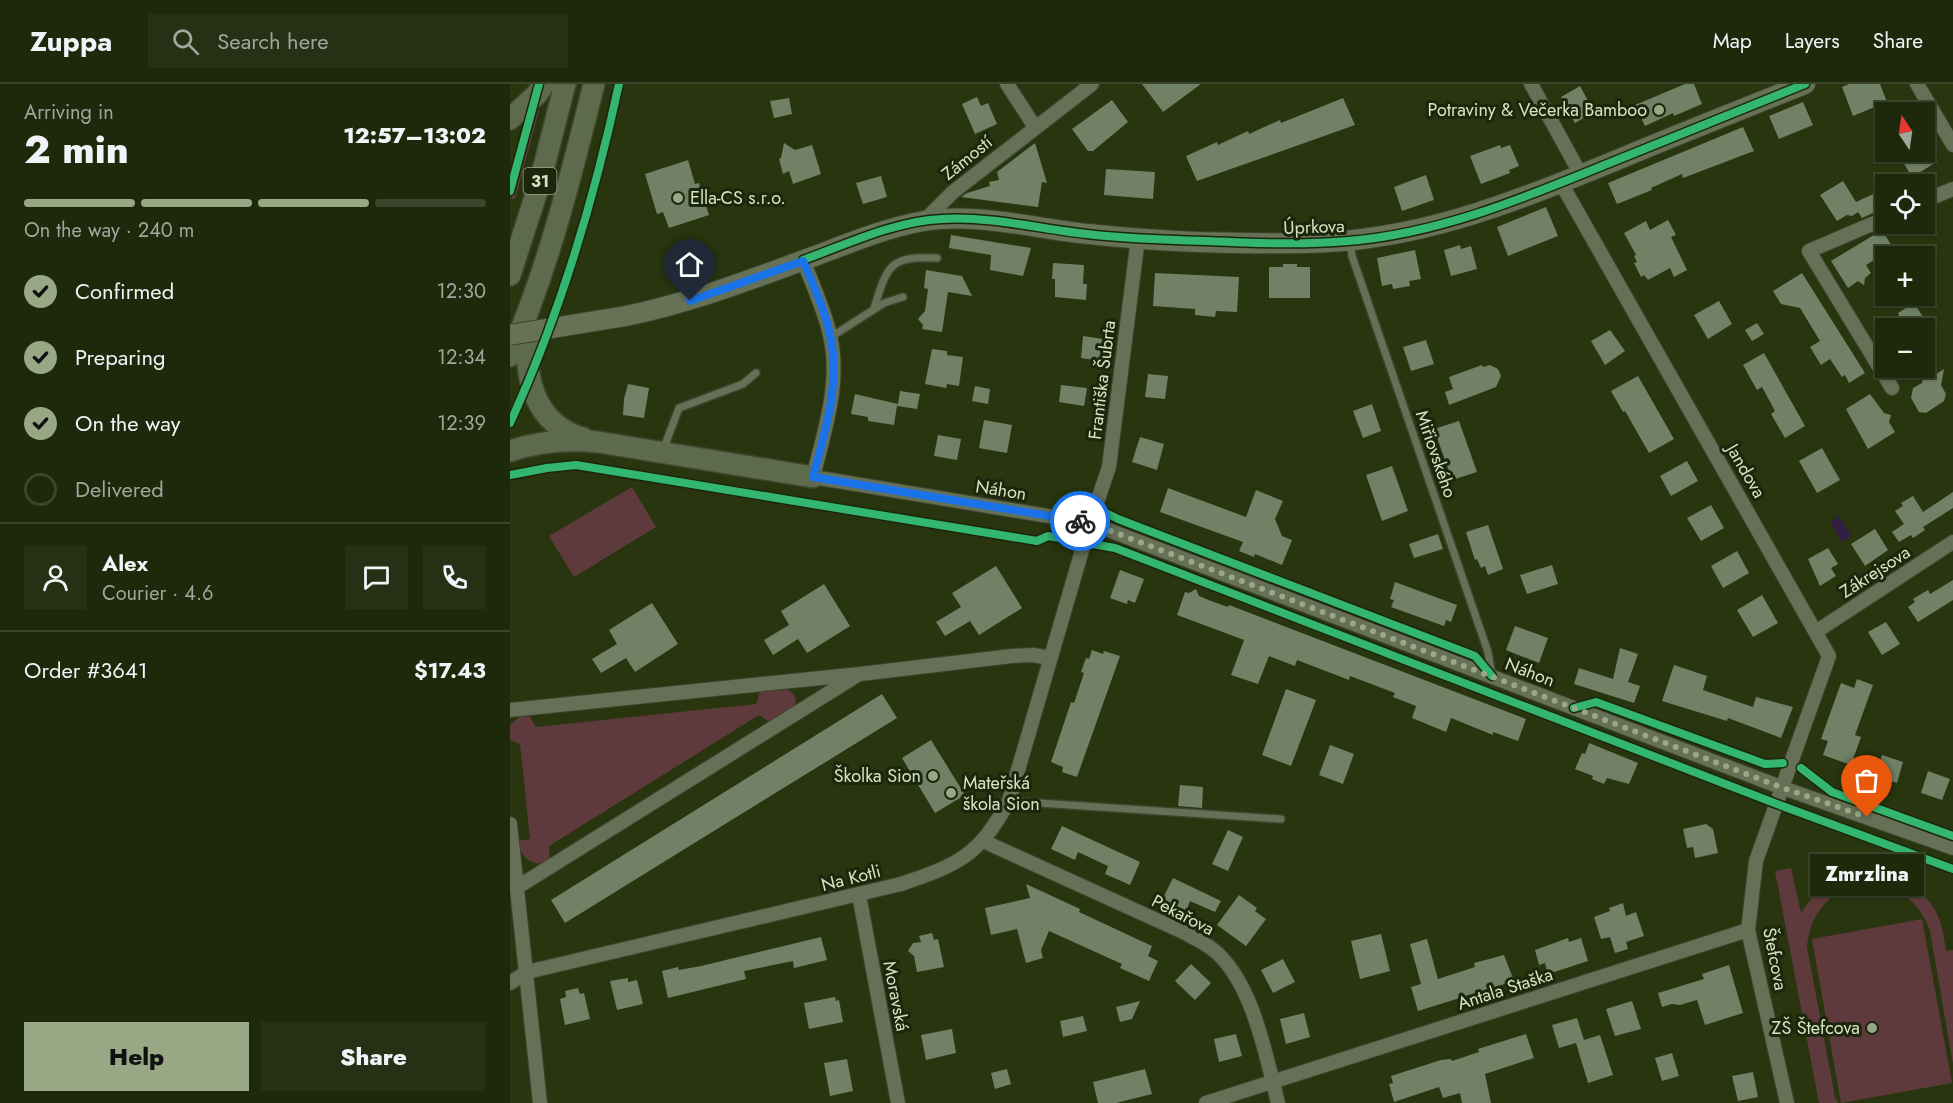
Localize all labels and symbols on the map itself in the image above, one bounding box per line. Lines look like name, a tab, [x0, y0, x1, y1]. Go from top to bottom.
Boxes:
place label: Potraviny & Večerka Bamboo	[1428, 97, 1647, 123]
north arrow	[1875, 102, 1935, 162]
marker: Potraviny & Večerka Bamboo	[1652, 103, 1666, 117]
street label: Zámostí	[936, 129, 999, 187]
road number: 31	[524, 168, 556, 194]
place label: Ella-CS s.r.o.	[690, 185, 786, 211]
marker: Ella-CS s.r.o.	[671, 191, 685, 205]
street label: Úprkova	[1283, 213, 1345, 241]
pin	[664, 239, 715, 301]
street label: Františka Šubrta	[1082, 319, 1122, 441]
street label: Miřiovského	[1409, 407, 1463, 501]
street label: Jandova	[1719, 437, 1772, 503]
street label: Náhon	[974, 473, 1028, 507]
courier	[1050, 491, 1110, 551]
street label: Zákrejsova	[1835, 539, 1915, 605]
street label: Náhon	[1501, 651, 1559, 693]
pin	[1841, 755, 1892, 817]
place label: Školka Sion	[834, 763, 921, 789]
marker: Školka Sion	[926, 769, 940, 783]
place label: Mateřská škola Sion	[963, 770, 1040, 817]
marker: Mateřská škola Sion	[944, 786, 958, 800]
callout: Zmrzlina	[1810, 853, 1924, 895]
street label: Na Kotli	[818, 858, 884, 898]
street label: Pekařova	[1147, 888, 1219, 942]
street label: Štefcova	[1756, 925, 1794, 993]
street label: Moravská	[876, 959, 916, 1033]
street label: Antala Staška	[1454, 961, 1556, 1017]
place label: ZŠ Štefcova	[1772, 1015, 1860, 1041]
marker: ZŠ Štefcova	[1865, 1021, 1879, 1035]

